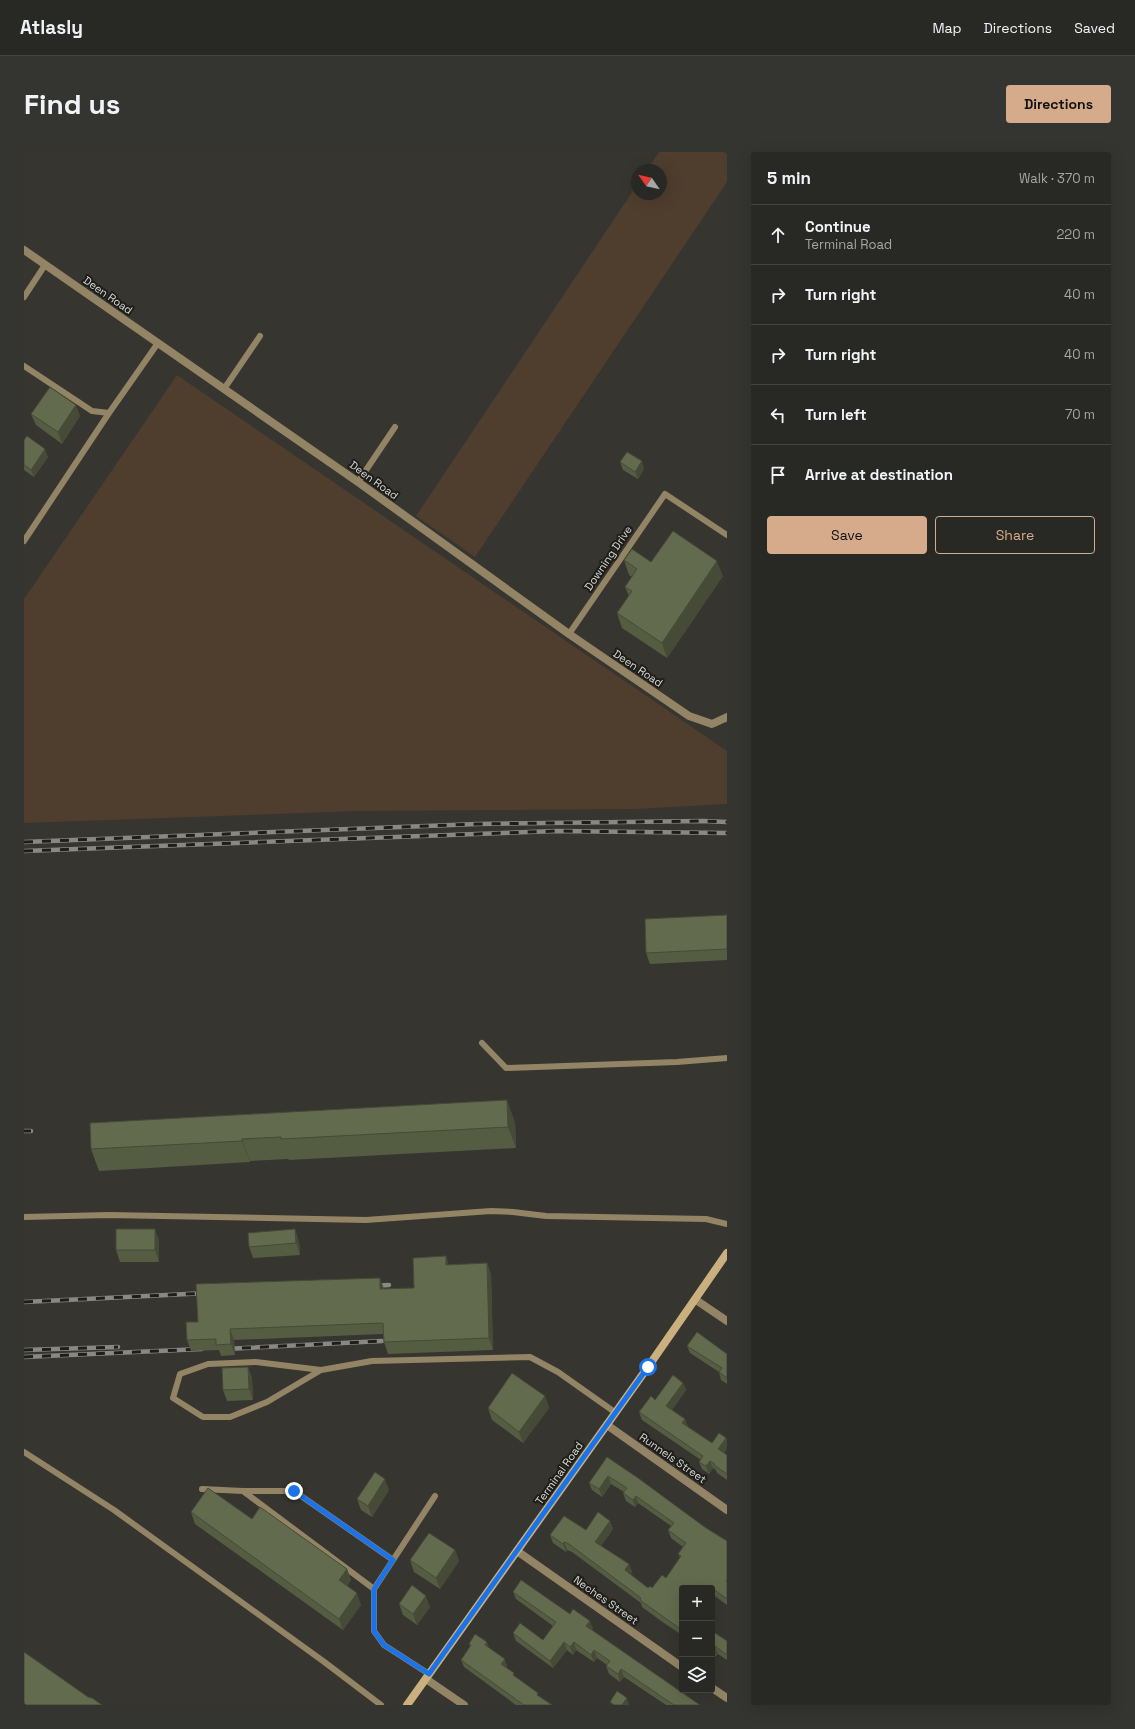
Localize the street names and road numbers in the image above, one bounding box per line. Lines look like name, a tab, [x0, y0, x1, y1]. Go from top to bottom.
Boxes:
street label: Deen Road	[81, 273, 135, 317]
street label: Deen Road	[347, 458, 401, 502]
street label: Downing Drive	[581, 523, 635, 593]
street label: Deen Road	[611, 646, 665, 690]
street label: Runnels Street	[637, 1430, 709, 1486]
street label: Terminal Road	[532, 1439, 586, 1507]
street label: Neches Street	[571, 1573, 641, 1627]

